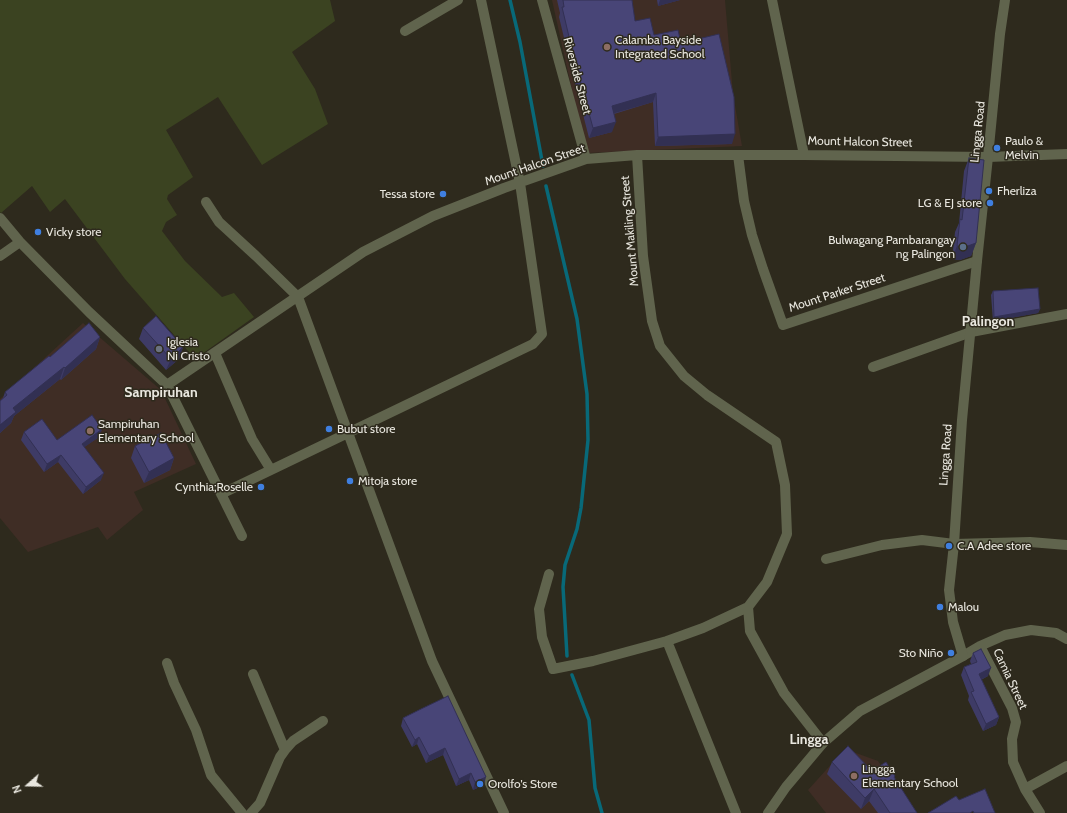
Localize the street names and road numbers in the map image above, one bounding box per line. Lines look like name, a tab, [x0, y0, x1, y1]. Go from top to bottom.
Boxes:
street label: Riverside Street	[560, 36, 594, 116]
street label: Lingga Road	[968, 101, 988, 163]
street label: Mount Halcon Street	[807, 134, 913, 150]
street label: Mount Halcon Street	[483, 141, 587, 189]
street label: Mount Makiling Street	[618, 175, 642, 287]
street label: Mount Parker Street	[787, 271, 887, 315]
street label: Lingga Road	[937, 424, 955, 486]
street label: Camia Street	[990, 646, 1030, 712]

